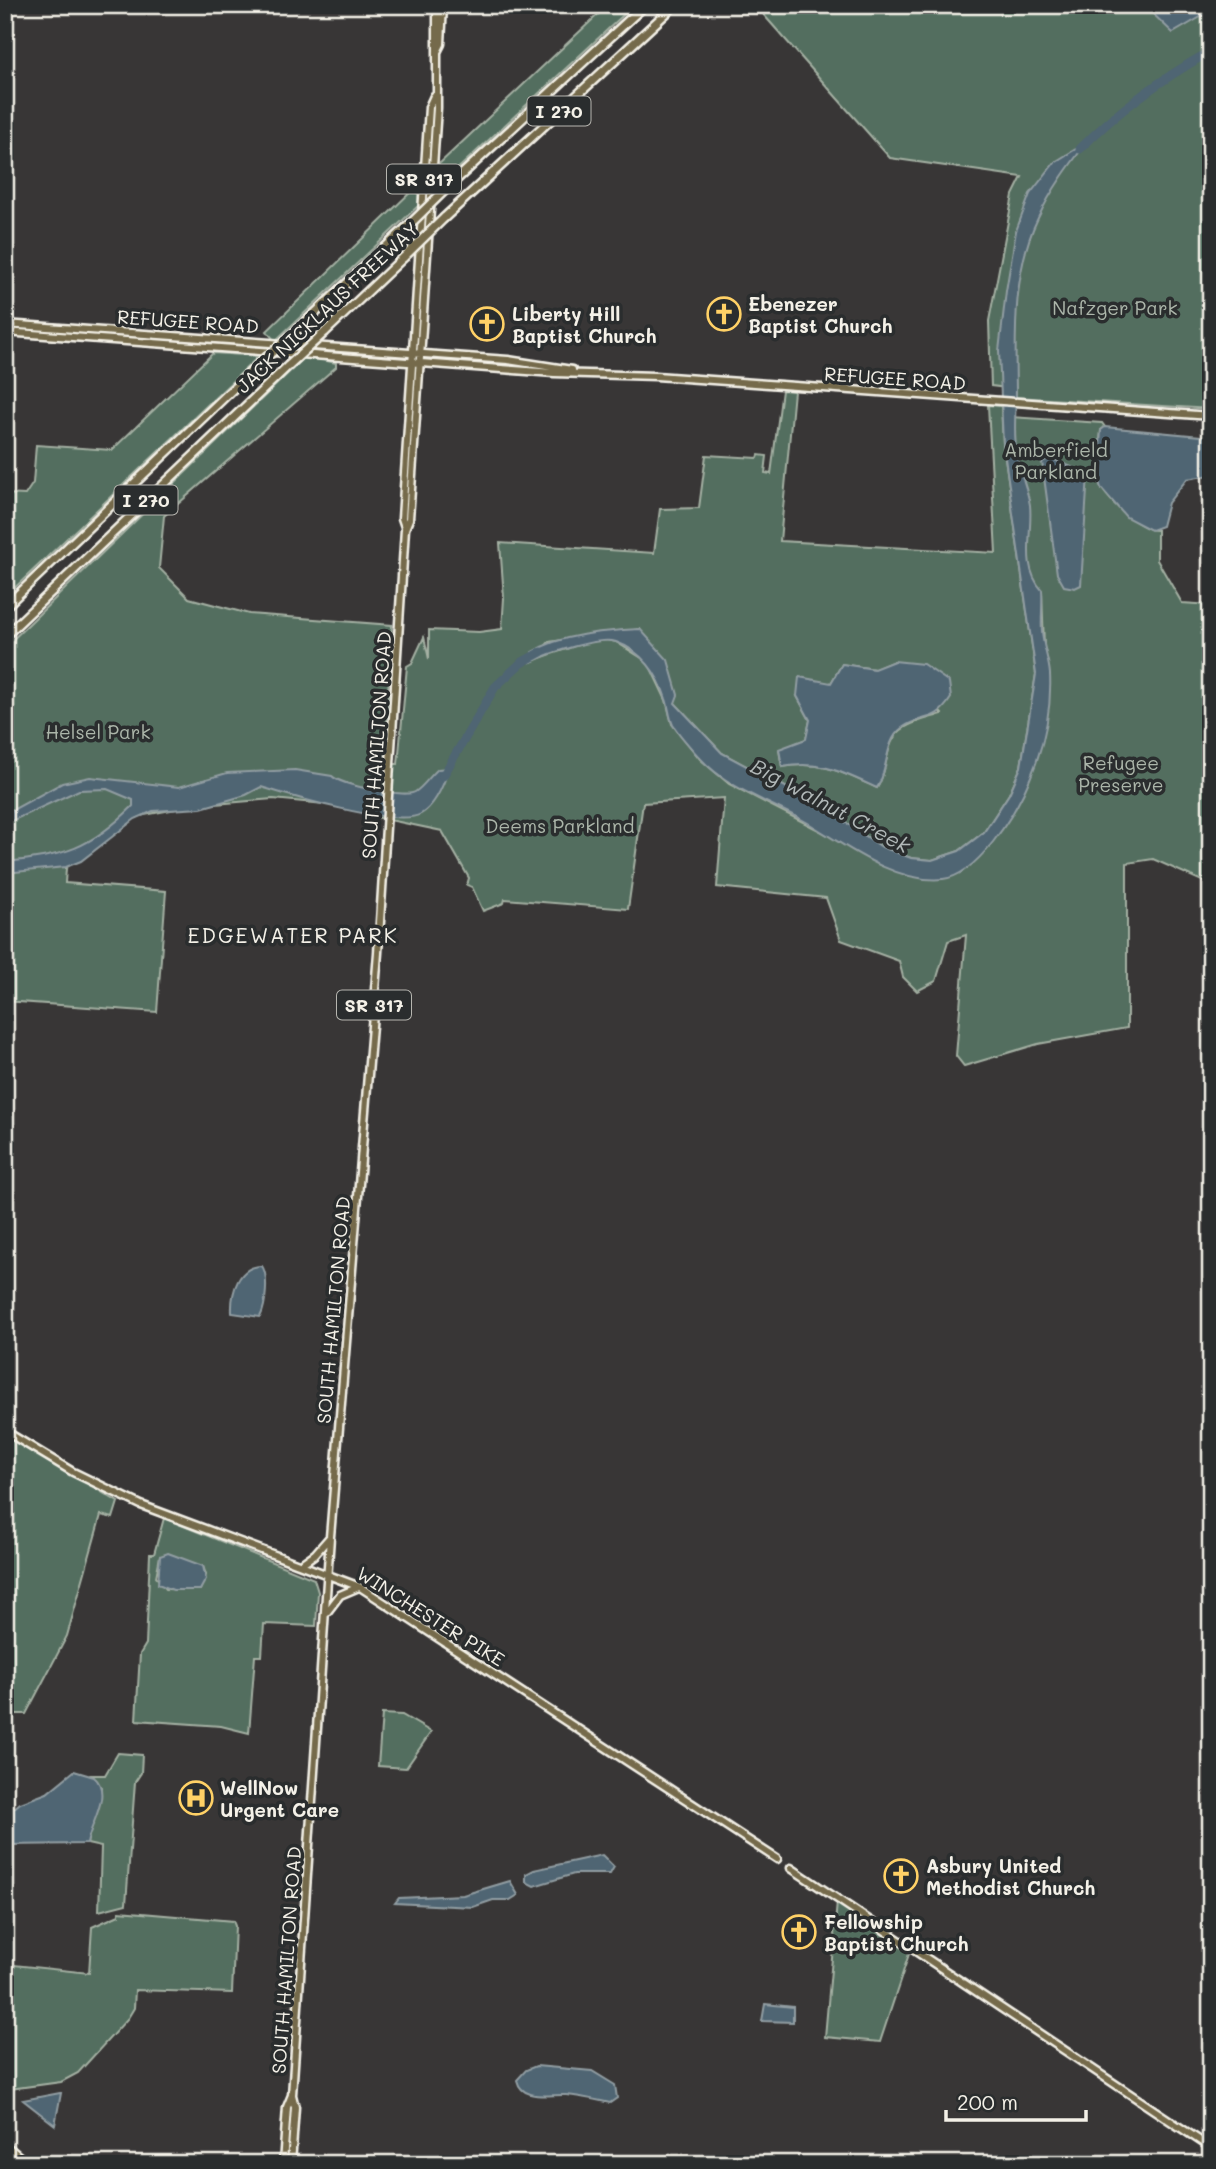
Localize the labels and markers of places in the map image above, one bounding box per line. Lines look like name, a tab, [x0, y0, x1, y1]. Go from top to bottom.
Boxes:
place label: Ebenezer Baptist Church	[748, 291, 892, 338]
church icon: Ebenezer Baptist Church	[705, 295, 743, 333]
place label: Liberty Hill Baptist Church	[512, 301, 656, 348]
church icon: Liberty Hill Baptist Church	[468, 305, 506, 343]
place label: WellNow Urgent Care	[220, 1775, 339, 1822]
hospital icon: WellNow Urgent Care	[177, 1779, 215, 1817]
place label: Asbury United Methodist Church	[926, 1853, 1095, 1900]
church icon: Asbury United Methodist Church	[882, 1857, 920, 1895]
place label: Fellowship Baptist Church	[824, 1909, 968, 1956]
church icon: Fellowship Baptist Church	[780, 1913, 818, 1951]

